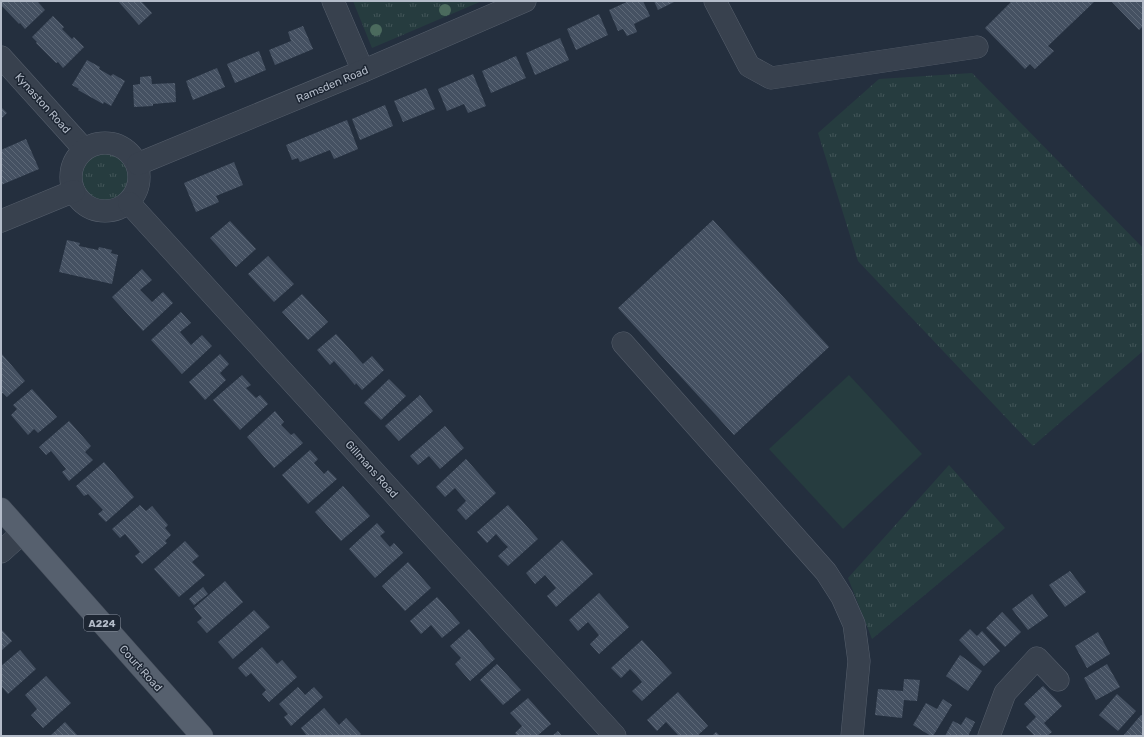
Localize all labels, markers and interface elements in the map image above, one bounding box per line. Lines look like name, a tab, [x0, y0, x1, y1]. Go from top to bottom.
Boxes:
street label: Ramsden Road	[294, 63, 370, 105]
street label: Kynaston Road	[12, 71, 73, 136]
street label: Gillmans Road	[343, 438, 401, 501]
road number: A224	[84, 615, 120, 631]
street label: Court Road	[117, 643, 165, 694]

